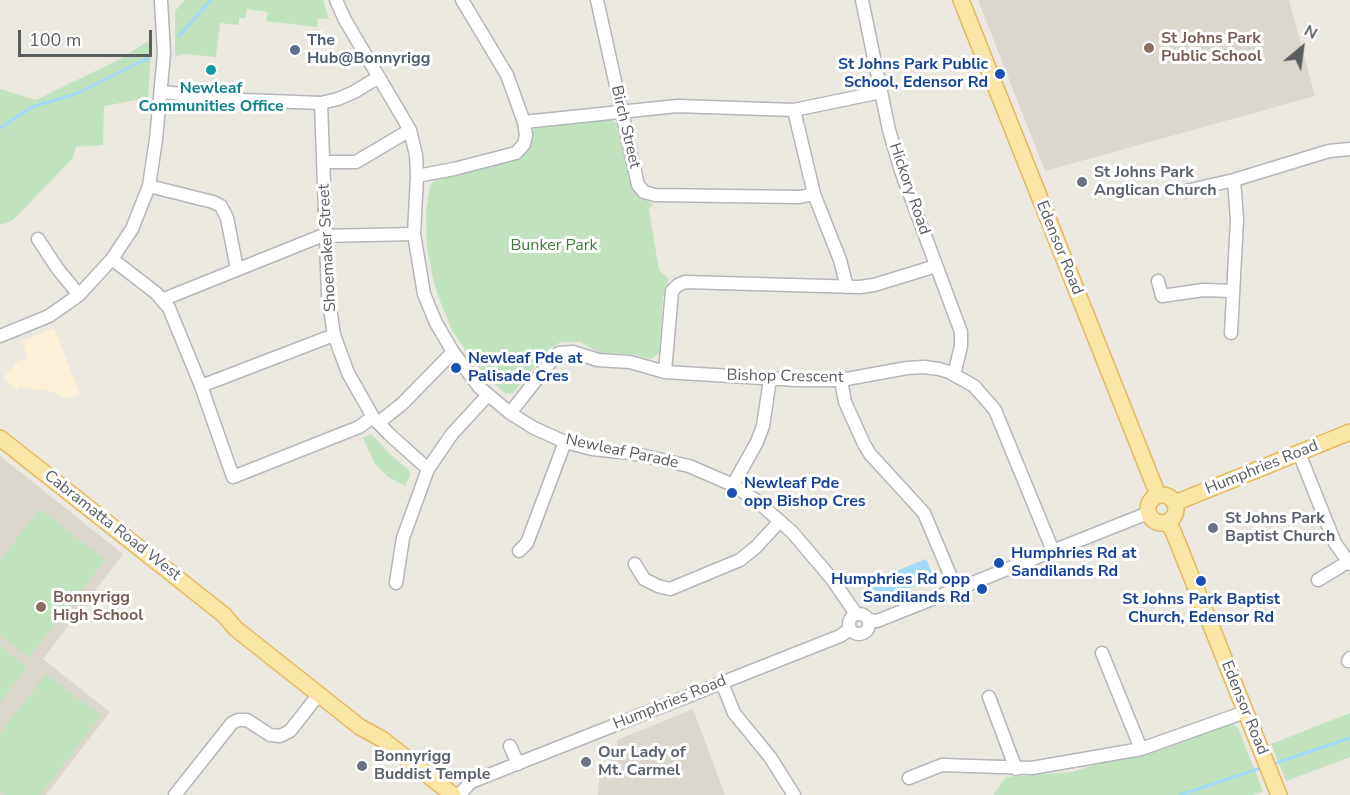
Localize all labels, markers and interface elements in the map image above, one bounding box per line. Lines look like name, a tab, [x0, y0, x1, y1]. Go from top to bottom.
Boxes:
scale bar	[21, 18, 154, 56]
north arrow	[1272, 18, 1332, 78]
text: N	[1300, 20, 1321, 45]
text: 100 m	[29, 28, 81, 52]
place label: St Johns Park Public School	[1161, 29, 1262, 67]
place label: The Hub@Bonnyrigg	[307, 31, 430, 69]
marker: St Johns Park Public School	[1142, 41, 1156, 55]
marker: The Hub@Bonnyrigg	[288, 43, 302, 57]
place label: St Johns Park Public School, Edensor Rd	[838, 55, 988, 93]
marker: Newleaf Communities Office	[204, 63, 218, 77]
marker: St Johns Park Public School, Edensor Rd	[993, 67, 1007, 81]
place label: Newleaf Communities Office	[138, 79, 284, 117]
street label: Birch Street	[606, 84, 644, 170]
street label: Hickory Road	[884, 141, 934, 237]
place label: St Johns Park Anglican Church	[1094, 163, 1217, 201]
marker: St Johns Park Anglican Church	[1075, 175, 1089, 189]
street label: Shoemaker Street	[315, 183, 341, 313]
street label: Edensor Road	[1031, 198, 1087, 298]
park label: Bunker Park	[511, 236, 597, 256]
place label: Newleaf Pde at Palisade Cres	[468, 349, 582, 387]
marker: Newleaf Pde at Palisade Cres	[449, 361, 463, 375]
street label: Bishop Crescent	[726, 366, 844, 388]
street label: Newleaf Parade	[564, 431, 680, 473]
street label: Humphries Road	[1203, 437, 1321, 499]
street label: Cabramatta Road West	[40, 467, 184, 585]
place label: Newleaf Pde opp Bishop Cres	[744, 474, 866, 512]
marker: Newleaf Pde opp Bishop Cres	[725, 486, 739, 500]
place label: St Johns Park Baptist Church	[1225, 509, 1335, 547]
marker: St Johns Park Baptist Church	[1206, 521, 1220, 535]
place label: Humphries Rd at Sandilands Rd	[1011, 544, 1136, 582]
marker: Humphries Rd at Sandilands Rd	[992, 556, 1006, 570]
place label: Humphries Rd opp Sandilands Rd	[831, 570, 970, 608]
marker: St Johns Park Baptist Church, Edensor Rd	[1194, 574, 1208, 588]
marker: Humphries Rd opp Sandilands Rd	[975, 582, 989, 596]
place label: Bonnyrigg High School	[53, 588, 143, 626]
place label: St Johns Park Baptist Church, Edensor Rd	[1122, 590, 1280, 628]
marker: Bonnyrigg High School	[34, 600, 48, 614]
street label: Edensor Road	[1216, 658, 1272, 758]
street label: Humphries Road	[611, 672, 729, 734]
place label: Our Lady of Mt. Carmel	[598, 743, 685, 781]
place label: Bonnyrigg Buddist Temple	[374, 747, 490, 785]
marker: Our Lady of Mt. Carmel	[579, 755, 593, 769]
marker: Bonnyrigg Buddist Temple	[355, 759, 369, 773]

